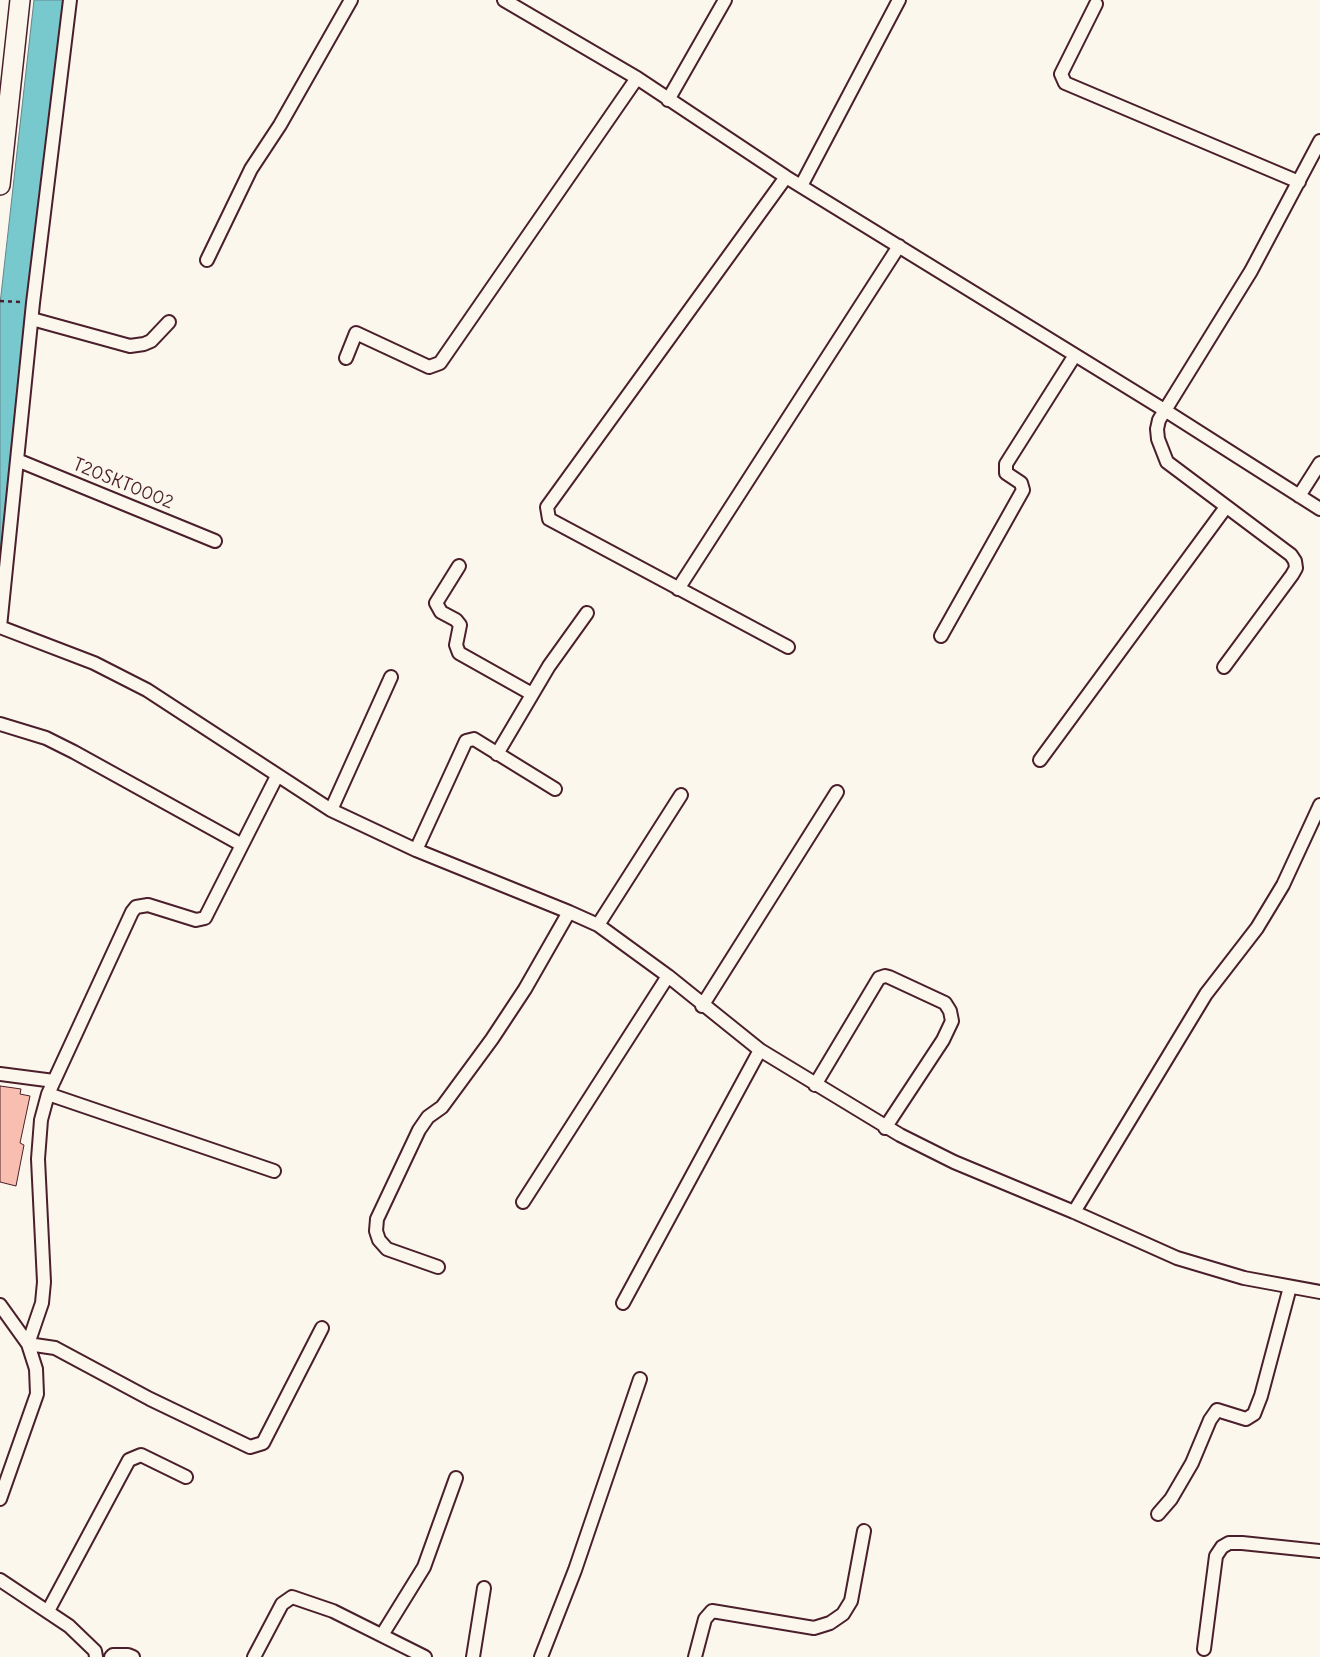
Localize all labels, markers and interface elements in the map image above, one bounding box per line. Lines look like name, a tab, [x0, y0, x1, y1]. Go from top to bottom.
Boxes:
street label: T20SKT0002	[70, 454, 176, 514]

